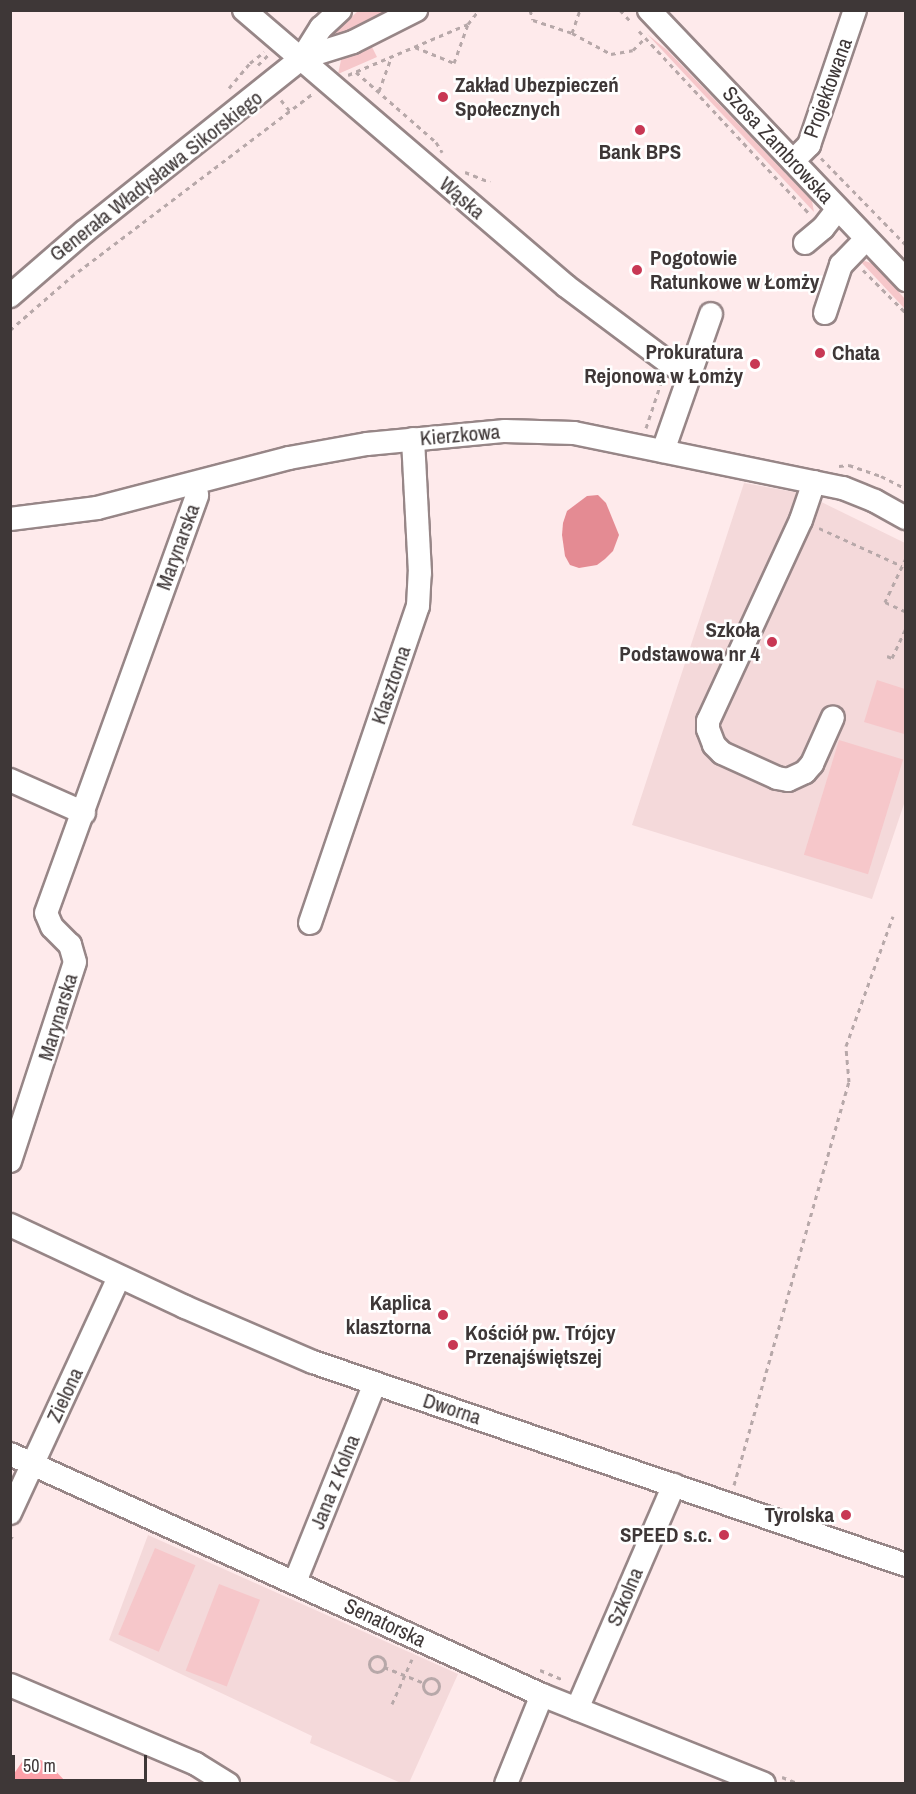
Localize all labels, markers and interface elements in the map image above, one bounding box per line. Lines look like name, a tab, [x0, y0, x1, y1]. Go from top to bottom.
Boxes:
street label: Projektowana	[798, 35, 858, 141]
place label: Zakład Ubezpieczeń Społecznych	[455, 72, 619, 122]
street label: Szosa Zambrowska	[717, 81, 839, 209]
street label: Generała Władysława Sikorskiego	[45, 85, 267, 267]
marker: Zakład Ubezpieczeń Społecznych	[436, 90, 450, 104]
marker: Bank BPS	[633, 123, 647, 137]
place label: Bank BPS	[599, 139, 681, 165]
street label: Wąska	[434, 171, 490, 225]
place label: Pogotowie Ratunkowe w Łomży	[650, 245, 819, 295]
marker: Pogotowie Ratunkowe w Łomży	[628, 261, 646, 279]
place label: Prokuratura Rejonowa w Łomży	[584, 339, 743, 389]
place label: Chata	[832, 340, 880, 366]
marker: Chata	[813, 346, 827, 360]
marker: Prokuratura Rejonowa w Łomży	[748, 357, 762, 371]
street label: Kierzkowa	[419, 419, 501, 451]
street label: Marynarska	[151, 500, 205, 594]
place label: Szkoła Podstawowa nr 4	[619, 617, 760, 667]
marker: Szkoła Podstawowa nr 4	[765, 635, 779, 649]
street label: Klasztorna	[366, 642, 416, 728]
street label: Marynarska	[33, 970, 83, 1064]
place label: Kaplica klasztorna	[346, 1290, 431, 1340]
marker: Kaplica klasztorna	[436, 1308, 450, 1322]
place label: Kościół pw. Trójcy Przenajświętszej	[465, 1320, 616, 1370]
marker: Kościół pw. Trójcy Przenajświętszej	[446, 1338, 460, 1352]
street label: Zielona	[41, 1364, 89, 1426]
street label: Dworna	[420, 1388, 484, 1430]
street label: Jana z Kolna	[305, 1431, 365, 1533]
place label: Tyrolska	[764, 1502, 834, 1528]
marker: Tyrolska	[839, 1508, 853, 1522]
place label: SPEED s.c.	[620, 1522, 712, 1548]
marker: SPEED s.c.	[717, 1528, 731, 1542]
street label: Szkolna	[601, 1564, 649, 1630]
street label: Senatorska	[340, 1593, 430, 1653]
scale bar	[15, 1743, 150, 1781]
text: 50 m	[23, 1753, 56, 1778]

